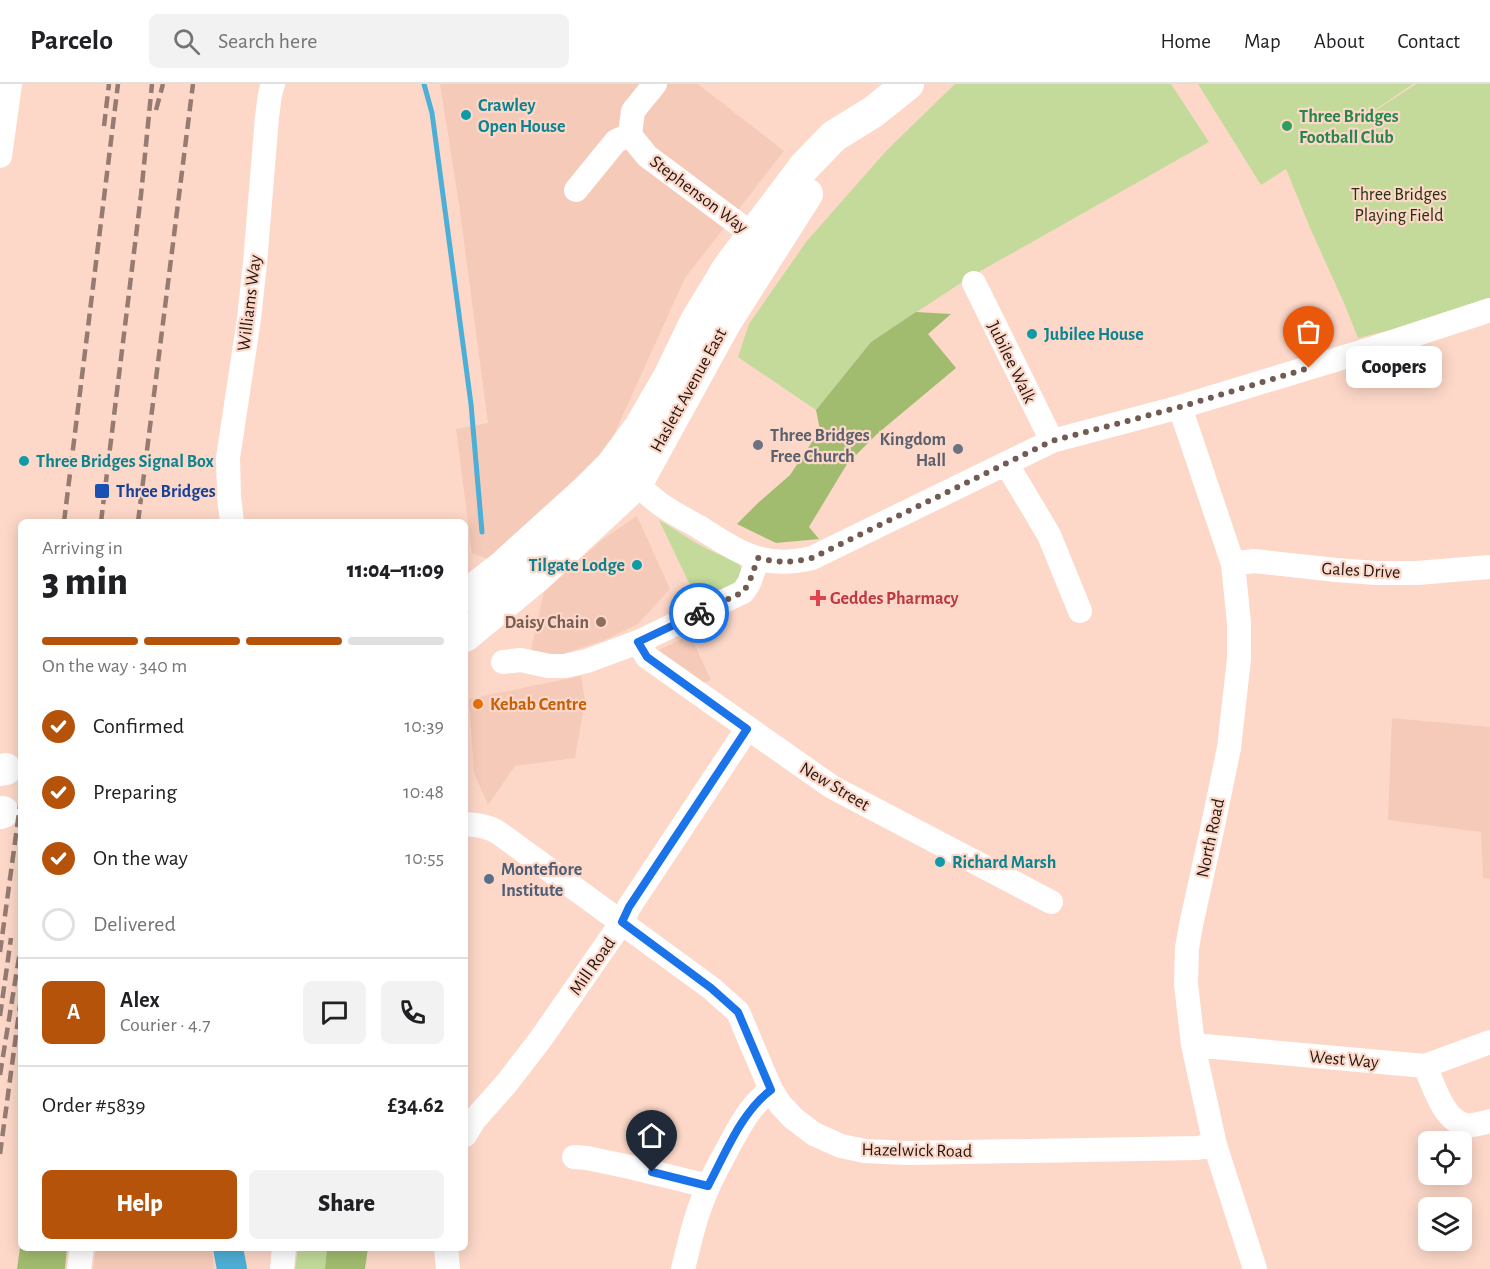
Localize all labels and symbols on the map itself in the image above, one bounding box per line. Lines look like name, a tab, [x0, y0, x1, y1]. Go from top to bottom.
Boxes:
place label: Crawley Open House	[478, 97, 566, 136]
marker: Crawley Open House	[459, 108, 473, 122]
place label: Three Bridges Football Club	[1299, 108, 1399, 147]
marker: Three Bridges Football Club	[1280, 119, 1294, 133]
street label: Stephenson Way	[646, 152, 751, 237]
park label: Three Bridges Playing Field	[1351, 186, 1447, 225]
street label: Williams Way	[235, 254, 265, 352]
pin	[1283, 306, 1334, 368]
street label: Jubilee Walk	[984, 319, 1039, 407]
street label: Haslett Avenue East	[647, 325, 730, 455]
place label: Jubilee House	[1044, 326, 1144, 344]
marker: Jubilee House	[1025, 327, 1039, 341]
callout: Coopers	[1345, 347, 1441, 389]
place label: Three Bridges Free Church	[770, 427, 870, 466]
place label: Kingdom Hall	[880, 431, 946, 470]
marker: Three Bridges Free Church	[751, 438, 765, 452]
marker: Kingdom Hall	[951, 442, 965, 456]
place label: Three Bridges Signal Box	[36, 453, 215, 471]
marker: Three Bridges Signal Box	[17, 454, 31, 468]
marker: Three Bridges	[93, 482, 111, 500]
place label: Three Bridges	[116, 483, 216, 501]
place label: Tilgate Lodge	[528, 557, 625, 575]
marker: Tilgate Lodge	[630, 558, 644, 572]
street label: Gales Drive	[1321, 560, 1401, 582]
courier	[669, 583, 729, 643]
place label: Geddes Pharmacy	[830, 590, 960, 608]
marker: Geddes Pharmacy	[811, 591, 825, 605]
place label: Daisy Chain	[504, 614, 589, 632]
marker: Daisy Chain	[594, 615, 608, 629]
place label: Kebab Centre	[490, 696, 587, 714]
marker: Kebab Centre	[471, 697, 485, 711]
street label: New Street	[797, 759, 873, 815]
street label: North Road	[1194, 797, 1228, 879]
place label: Richard Marsh	[952, 854, 1056, 872]
marker: Richard Marsh	[933, 855, 947, 869]
place label: Montefiore Institute	[501, 861, 582, 900]
marker: Montefiore Institute	[482, 872, 496, 886]
street label: Mill Road	[566, 934, 619, 999]
street label: West Way	[1308, 1048, 1380, 1072]
pin	[626, 1110, 677, 1172]
street label: Hazelwick Road	[862, 1141, 972, 1161]

